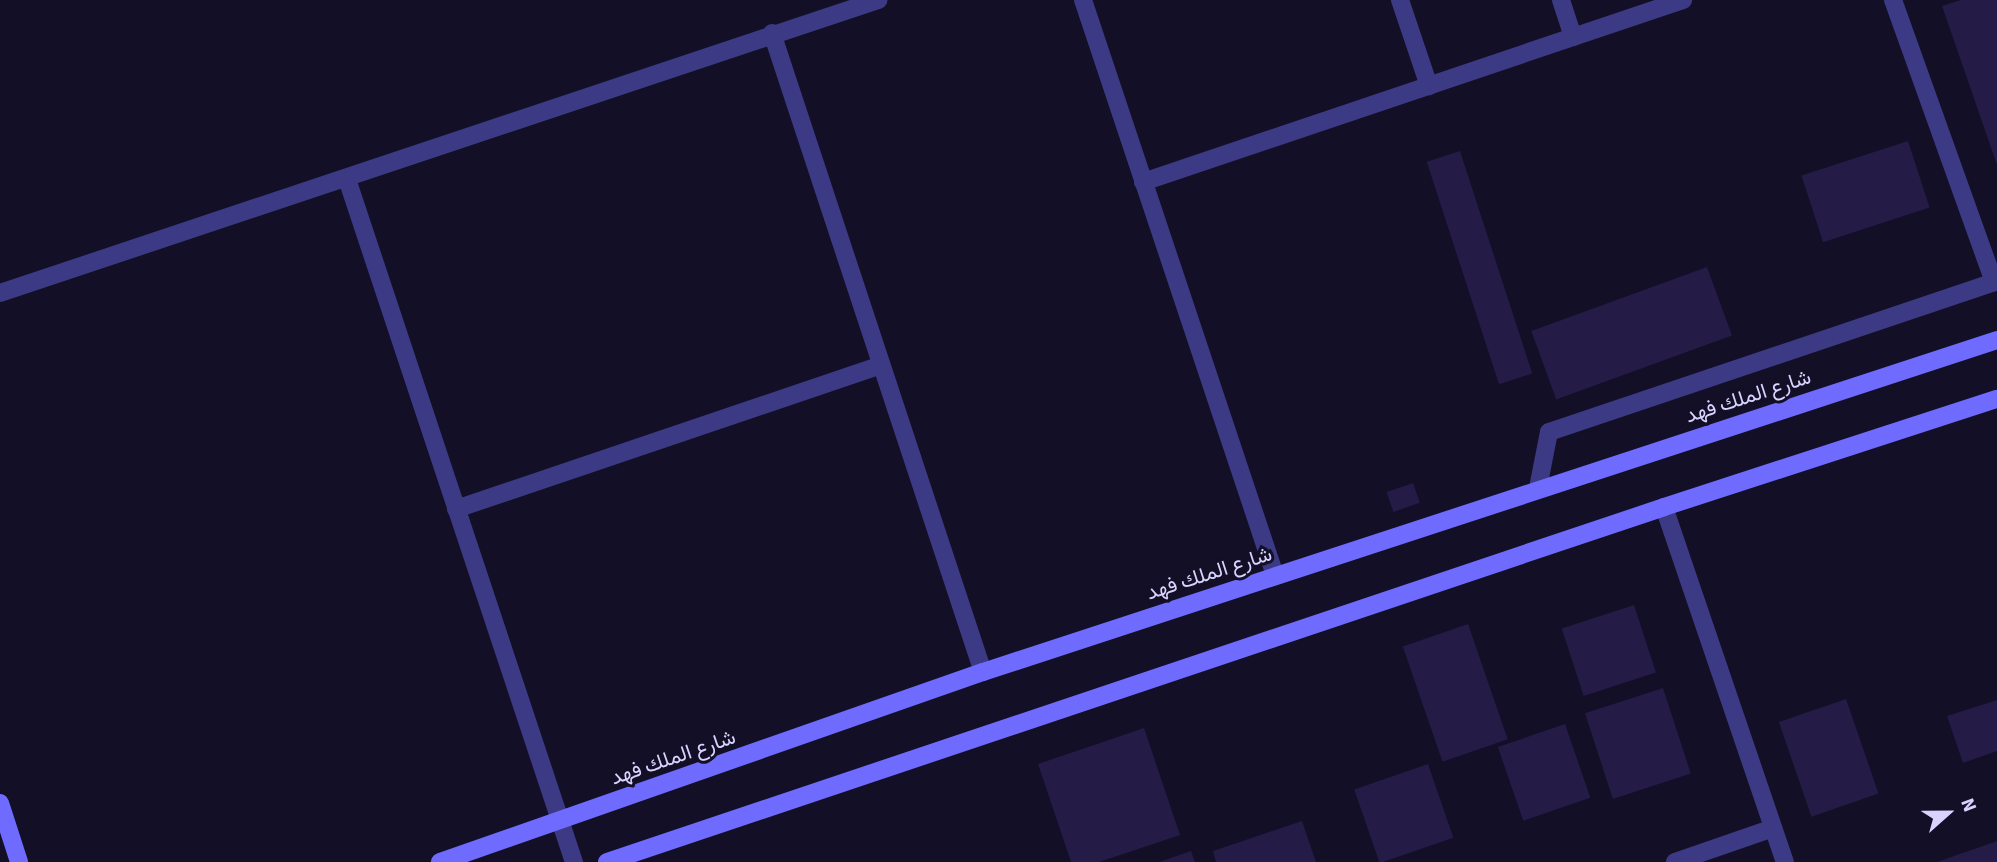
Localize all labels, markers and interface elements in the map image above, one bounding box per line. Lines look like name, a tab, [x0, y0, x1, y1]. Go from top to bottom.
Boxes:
street label: شارع الملك فهد	[1682, 364, 1814, 428]
street label: شارع الملك فهد	[1143, 541, 1275, 605]
street label: شارع الملك فهد	[607, 724, 739, 790]
north arrow	[1913, 778, 1983, 848]
text: N	[1953, 795, 1983, 816]

